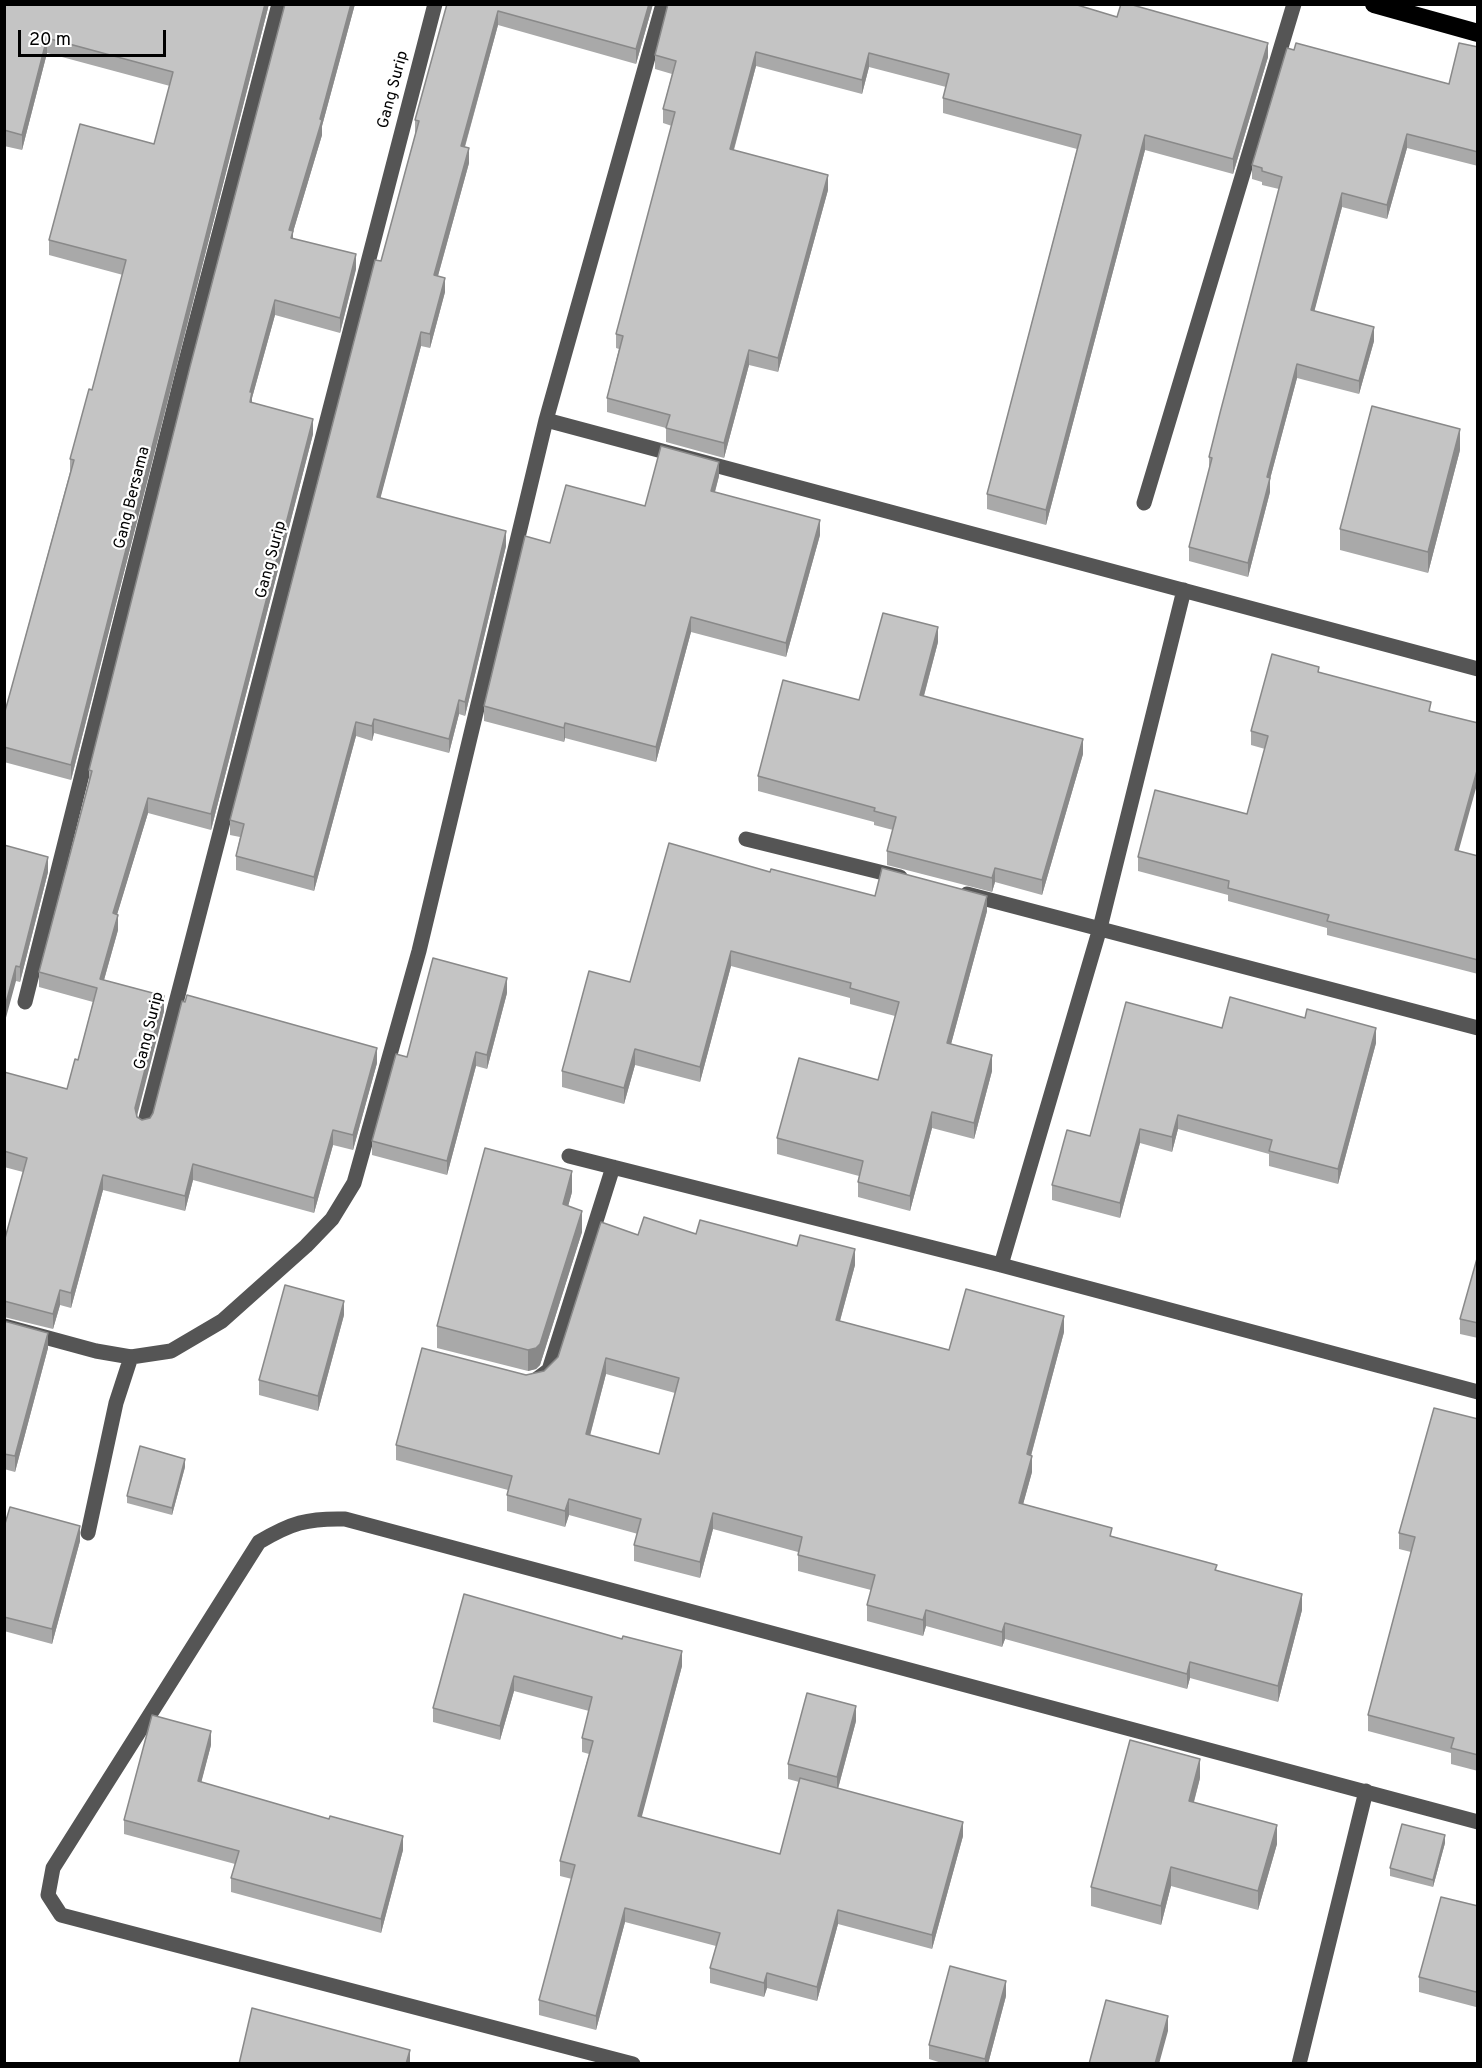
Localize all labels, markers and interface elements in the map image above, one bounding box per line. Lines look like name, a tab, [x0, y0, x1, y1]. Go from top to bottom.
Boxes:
scale bar	[21, 18, 170, 56]
text: 20 m	[29, 29, 71, 52]
street label: Gang Surip	[374, 49, 414, 131]
street label: Gang Bersama	[111, 445, 155, 551]
street label: Gang Surip	[252, 519, 292, 601]
street label: Gang Surip	[131, 990, 169, 1072]

